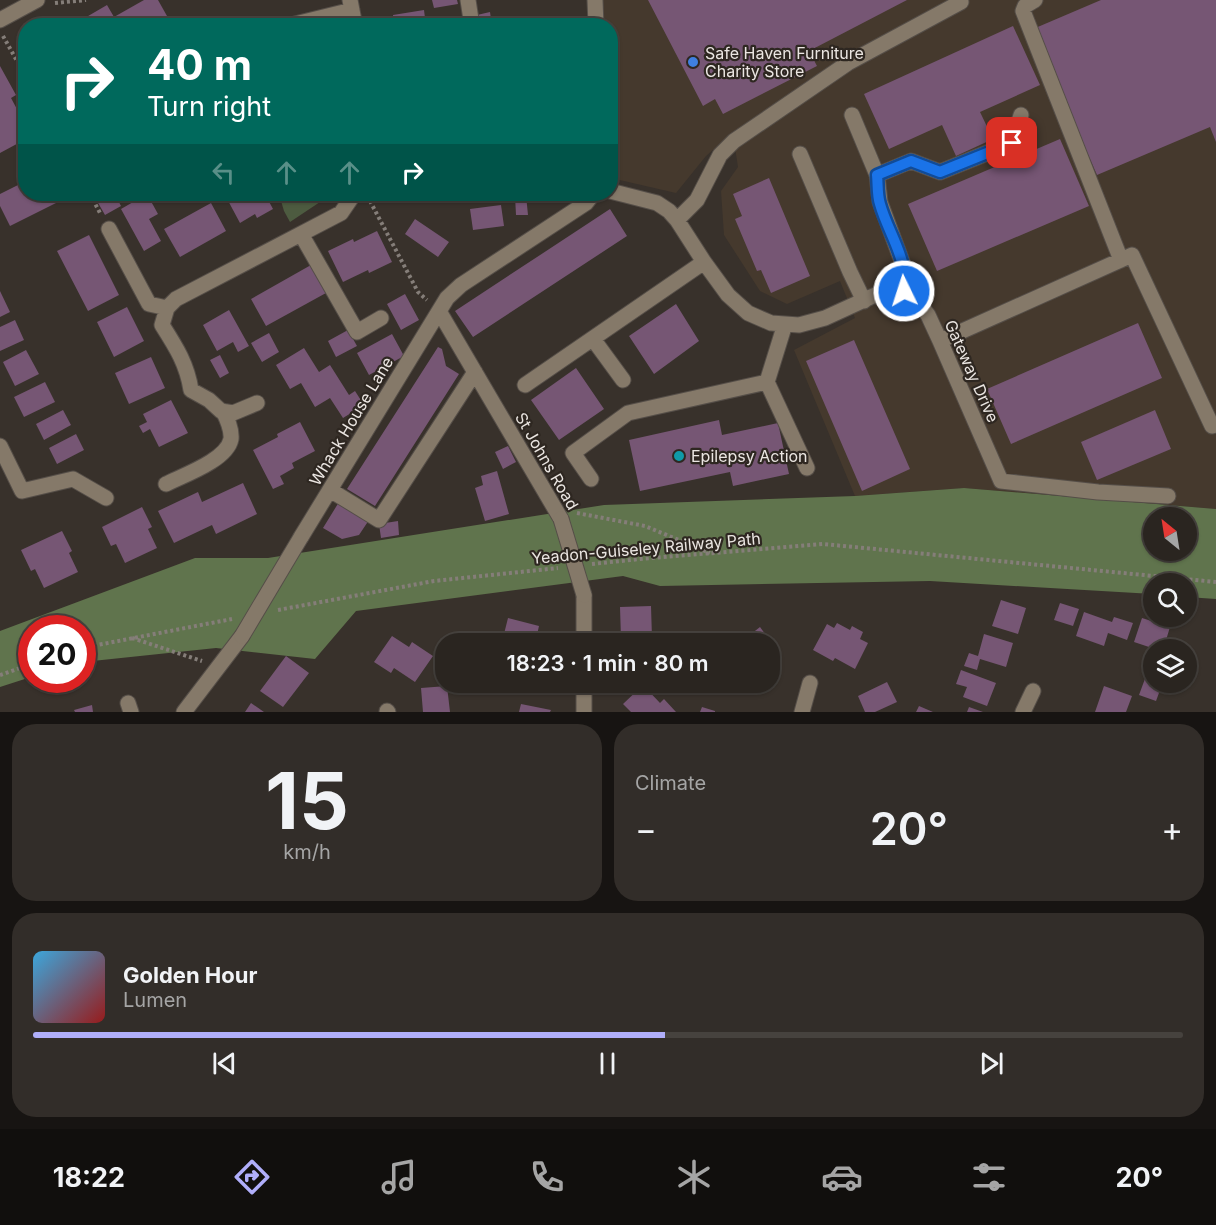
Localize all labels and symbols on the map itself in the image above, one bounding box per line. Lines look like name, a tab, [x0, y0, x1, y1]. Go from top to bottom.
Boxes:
place label: Safe Haven Furniture Charity Store	[705, 43, 864, 81]
marker: Safe Haven Furniture Charity Store	[686, 55, 700, 69]
pin	[986, 117, 1037, 168]
position arrow	[872, 259, 936, 323]
street label: Gateway Drive	[940, 317, 1004, 425]
street label: Whack House Lane	[305, 353, 397, 489]
street label: St Johns Road	[511, 409, 583, 513]
place label: Epilepsy Action	[691, 446, 808, 466]
marker: Epilepsy Action	[672, 449, 686, 463]
north arrow	[1143, 507, 1197, 561]
street label: Yeadon-Guiseley Railway Path	[531, 528, 761, 568]
speed limit sign: 20	[18, 615, 96, 693]

